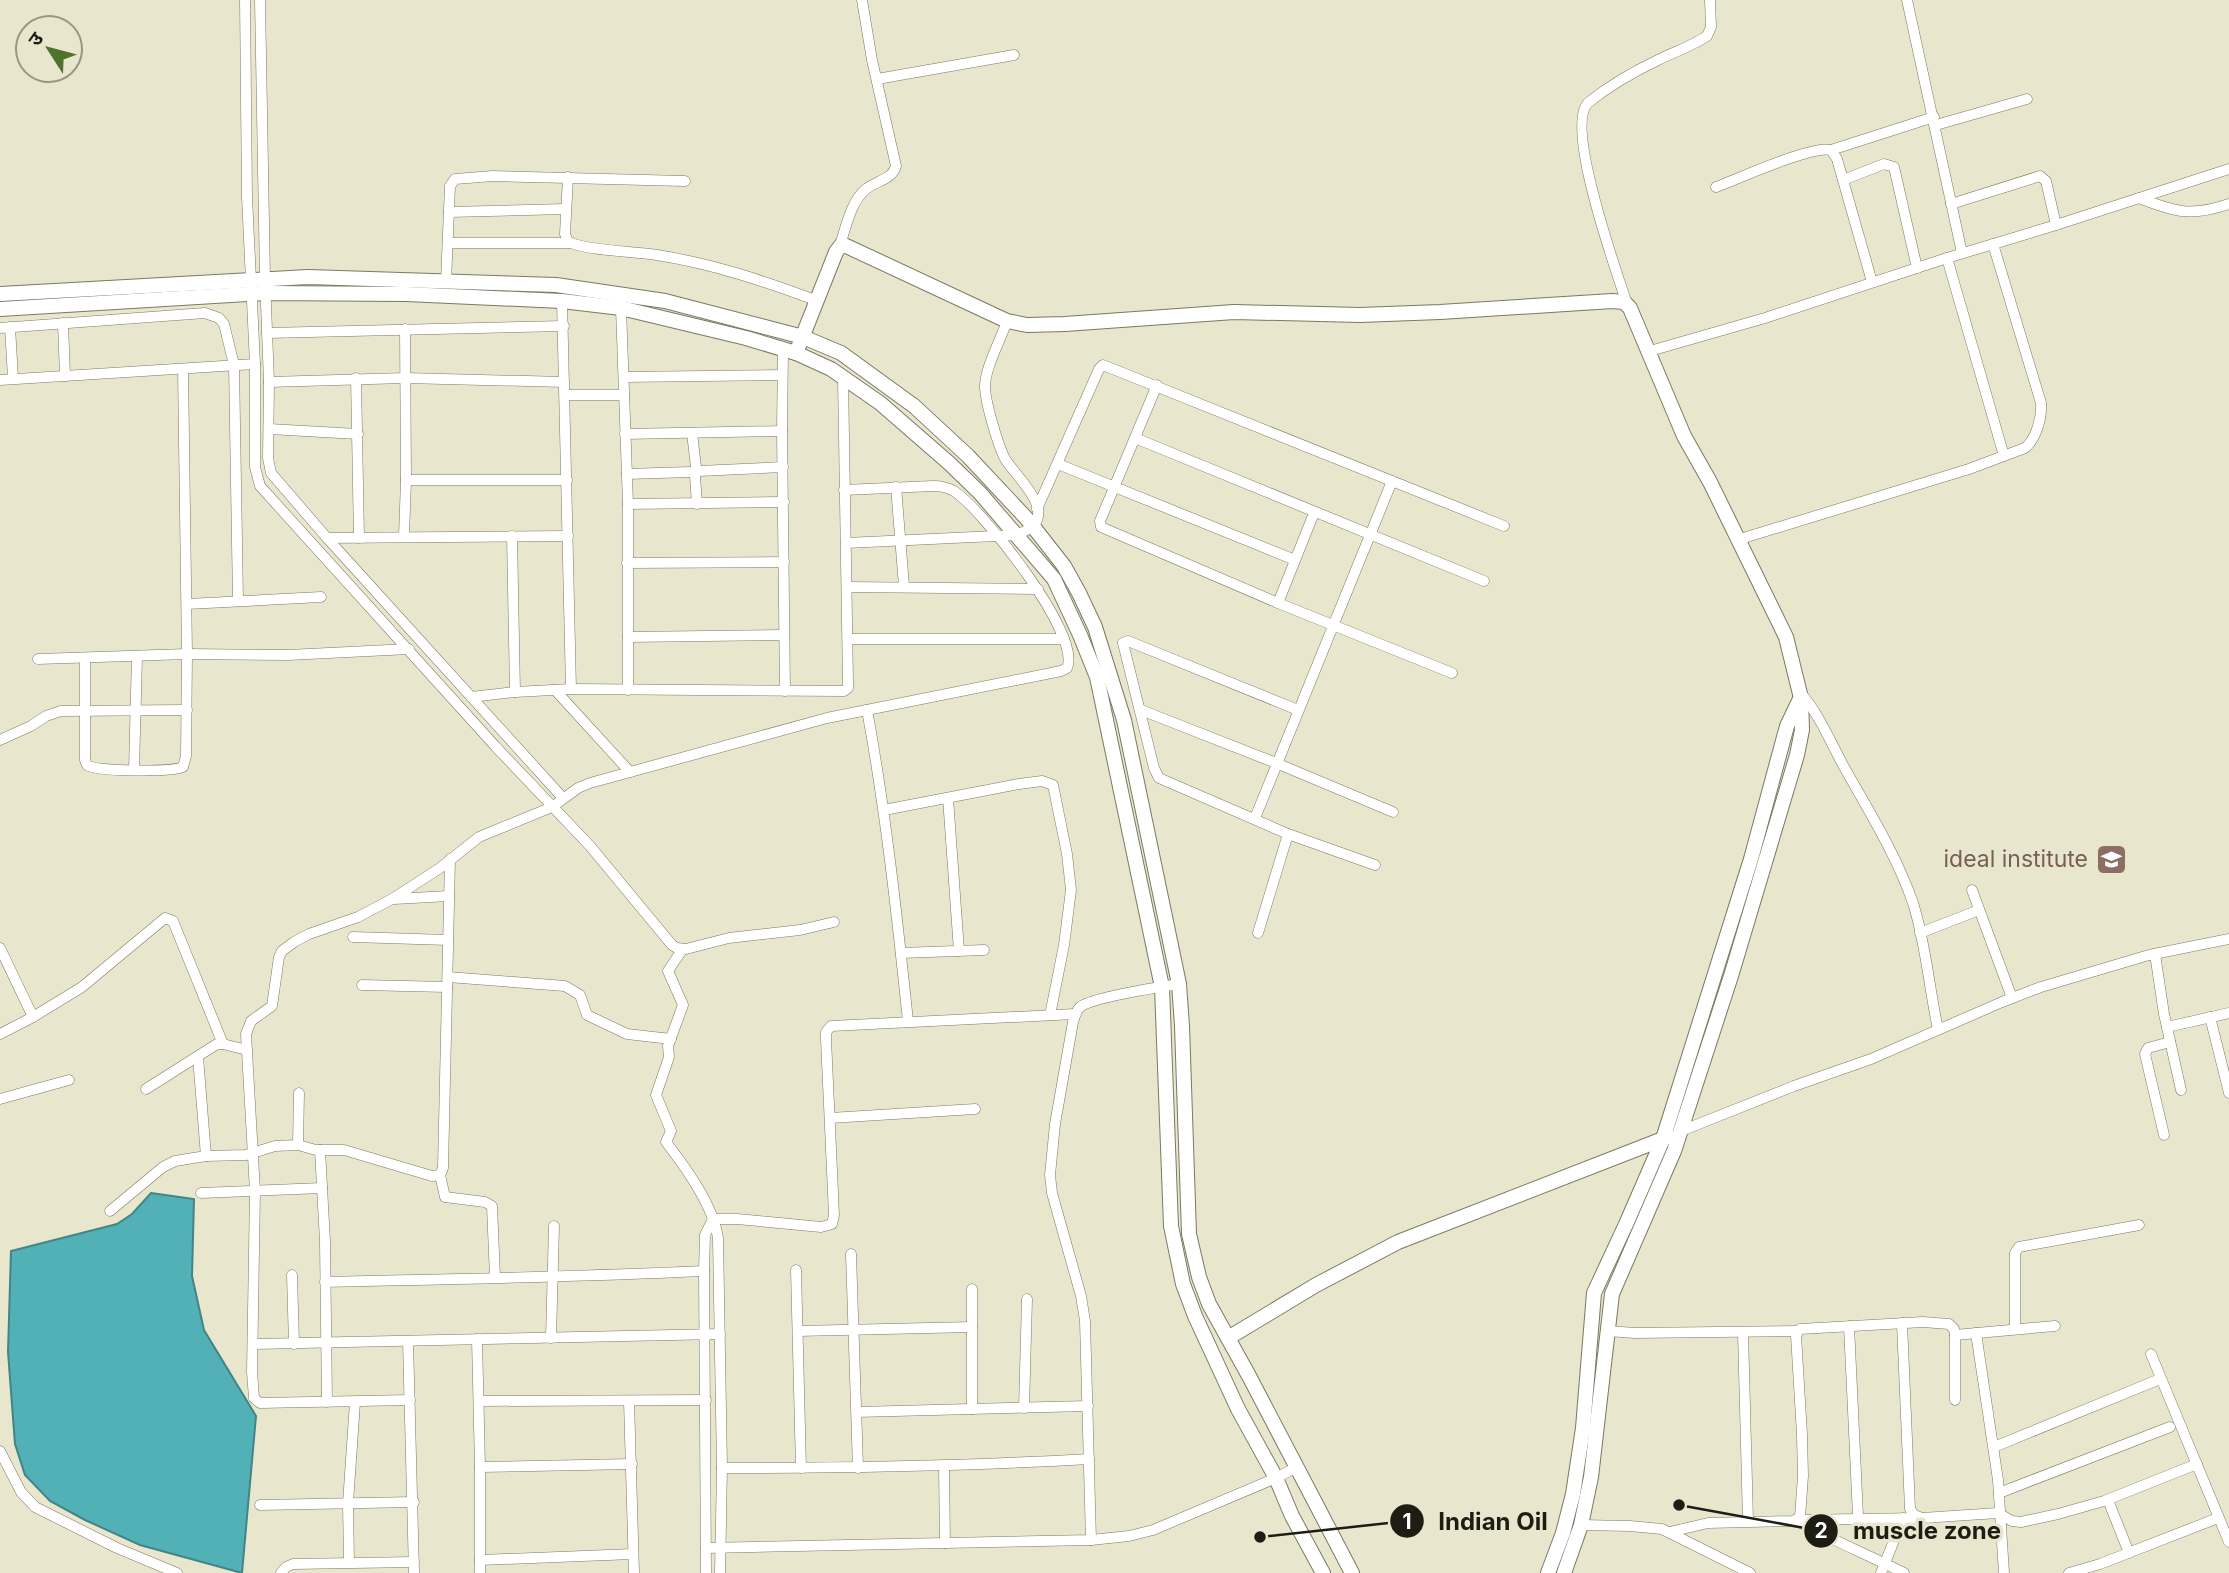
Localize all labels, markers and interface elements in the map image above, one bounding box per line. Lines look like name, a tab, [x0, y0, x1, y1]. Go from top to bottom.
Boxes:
north arrow	[14, 14, 84, 84]
text: उ	[23, 27, 49, 51]
school or university icon: ideal institute	[2094, 842, 2128, 876]
place label: ideal institute	[1944, 845, 2088, 873]
callout: Indian Oil	[1390, 1499, 1562, 1544]
text: Indian Oil	[1438, 1507, 1548, 1536]
callout: muscle zone	[1804, 1508, 2015, 1553]
text: 1	[1402, 1509, 1412, 1534]
text: muscle zone	[1853, 1516, 2001, 1545]
text: 2	[1814, 1518, 1828, 1543]

